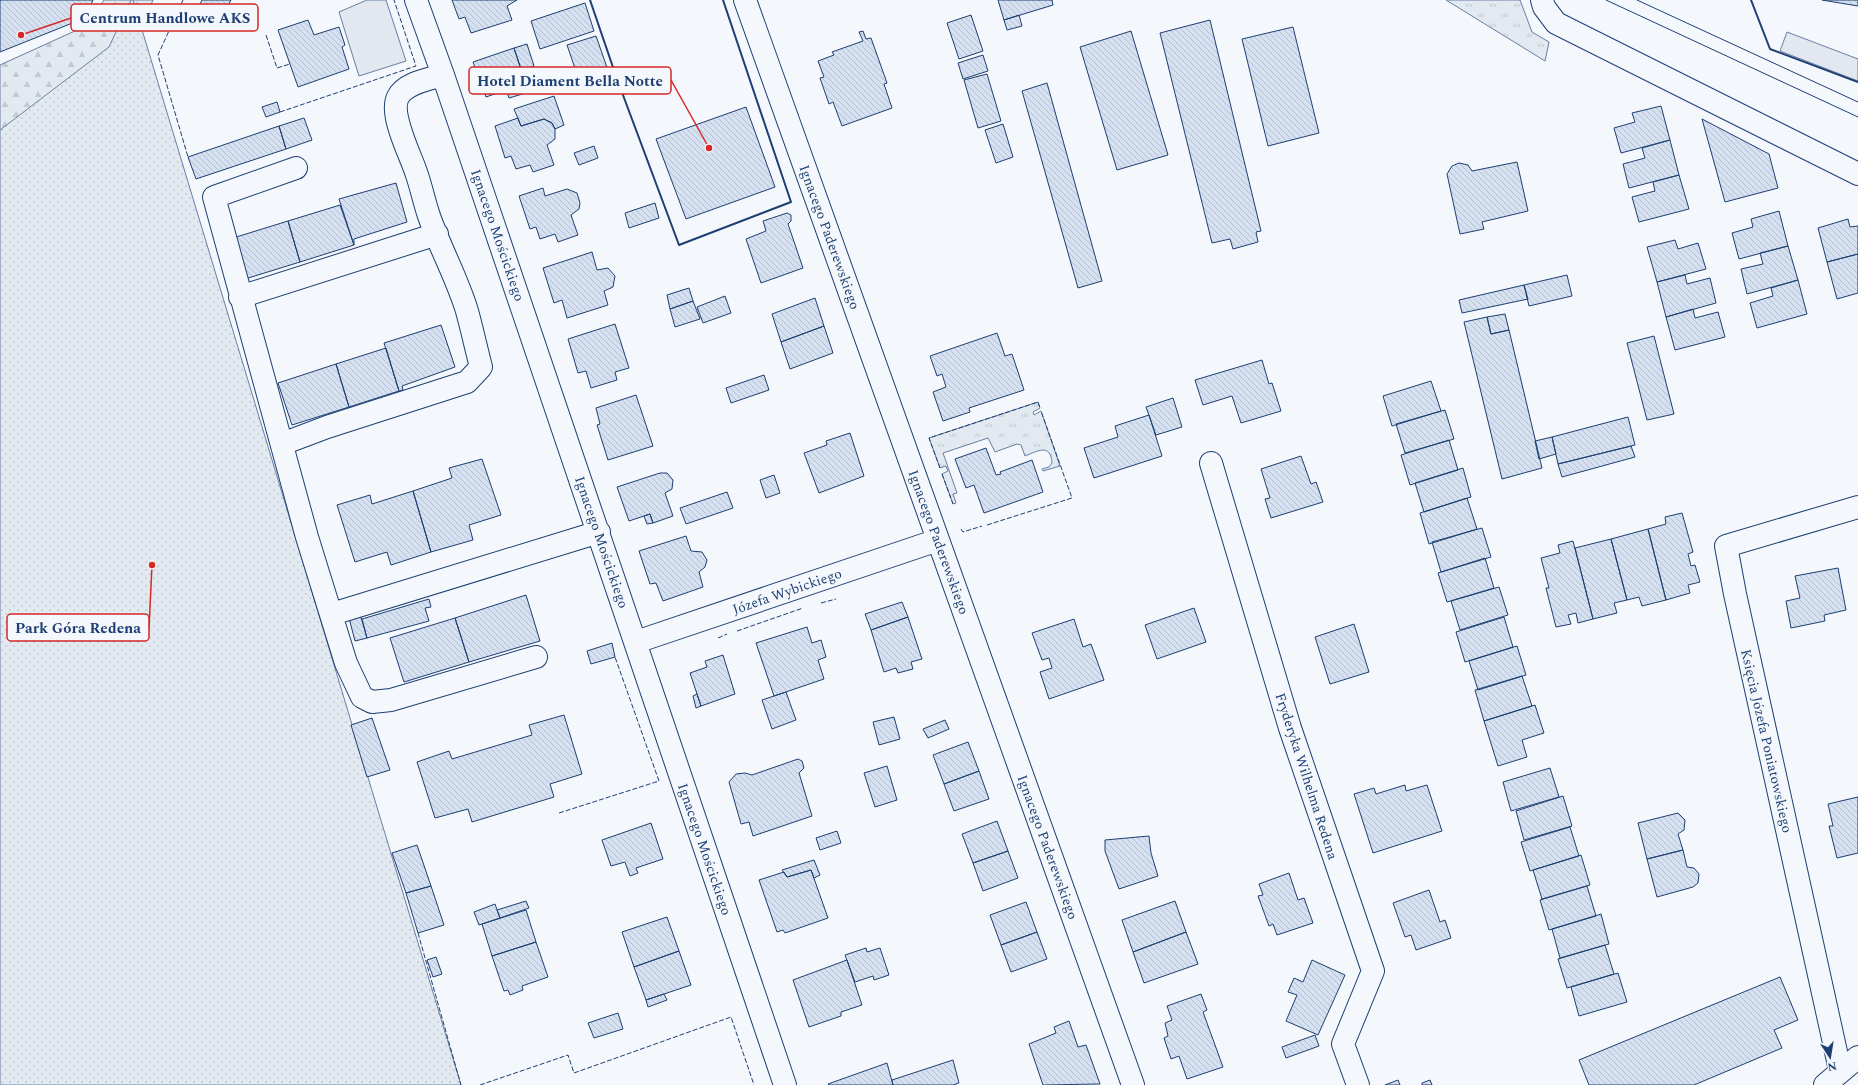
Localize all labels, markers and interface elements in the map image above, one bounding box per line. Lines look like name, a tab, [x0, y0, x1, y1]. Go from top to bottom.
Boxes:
callout: Centrum Handlowe AKS	[71, 4, 258, 31]
text: Centrum Handlowe AKS	[80, 7, 250, 30]
callout: Hotel Diament Bella Notte	[469, 67, 671, 94]
text: Hotel Diament Bella Notte	[477, 70, 663, 93]
street label: Ignacego Paderewskiego	[794, 162, 866, 313]
street label: Ignacego Mościckiego	[465, 166, 530, 304]
street label: Ignacego Paderewskiego	[903, 467, 975, 618]
street label: Ignacego Mościckiego	[569, 473, 634, 611]
street label: Józefa Wybickiego	[730, 563, 845, 620]
callout: Park Góra Redena	[7, 614, 149, 641]
text: Park Góra Redena	[15, 617, 141, 640]
street label: Księcia Józefa Poniatowskiego	[1735, 647, 1798, 835]
street label: Fryderyka Wilhelma Redena	[1270, 690, 1343, 862]
street label: Ignacego Paderewskiego	[1012, 772, 1084, 923]
street label: Ignacego Mościckiego	[672, 780, 737, 918]
north arrow	[1810, 1037, 1850, 1077]
text: N	[1826, 1057, 1838, 1076]

